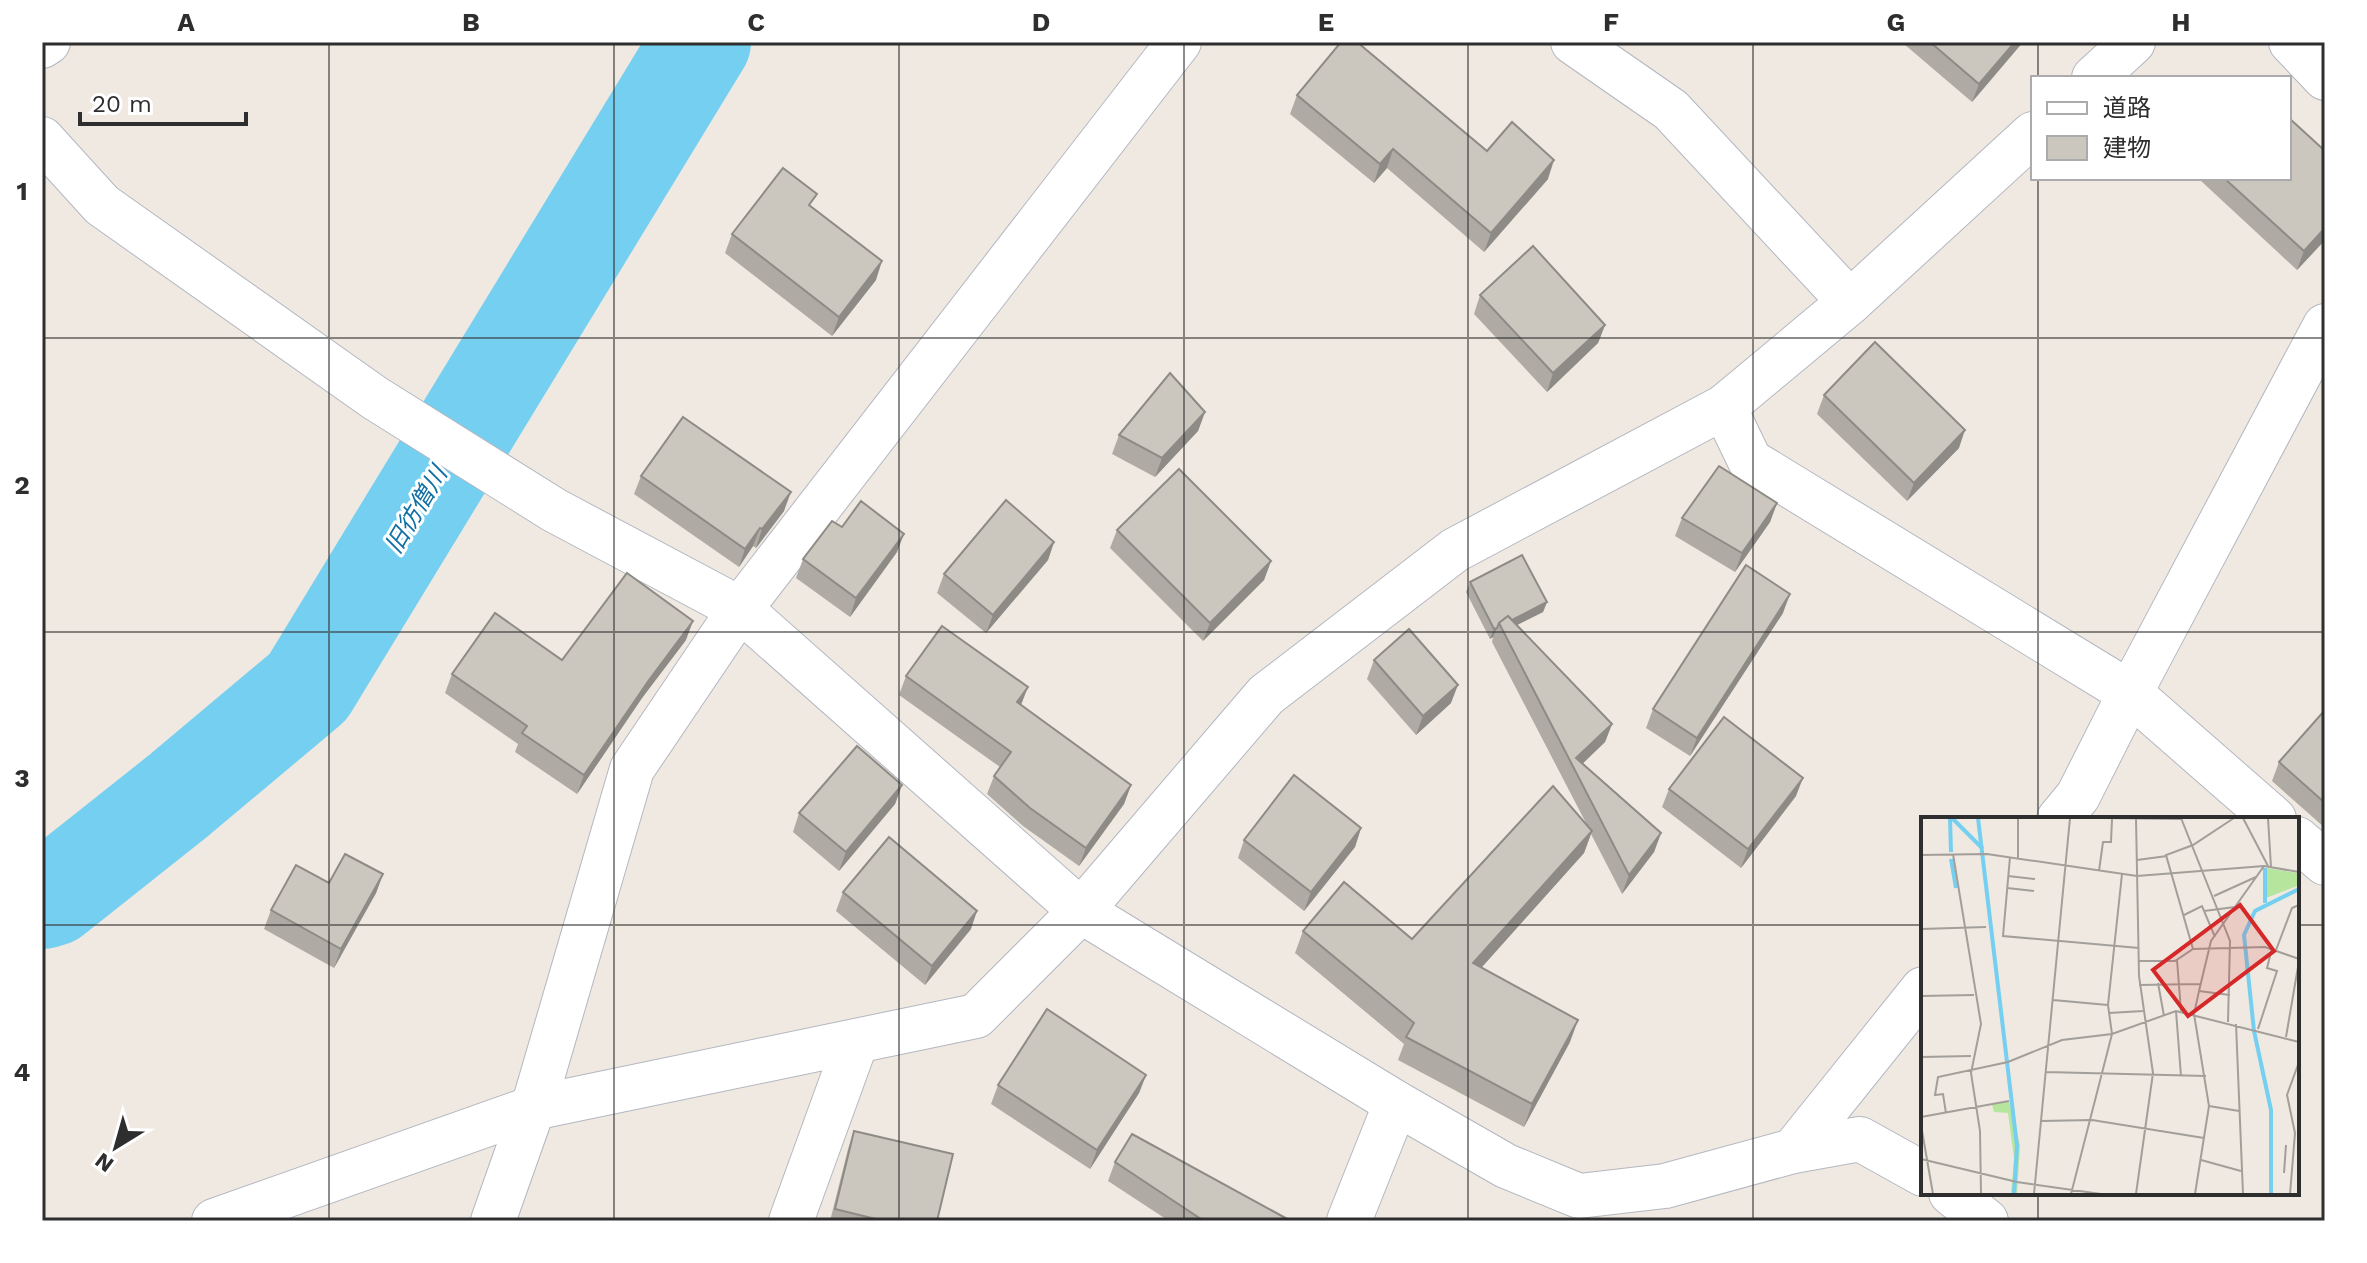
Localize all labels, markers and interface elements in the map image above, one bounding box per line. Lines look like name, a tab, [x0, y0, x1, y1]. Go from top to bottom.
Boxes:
text: A	[177, 7, 195, 37]
text: B	[462, 7, 480, 37]
text: C	[747, 7, 765, 37]
text: D	[1032, 7, 1050, 37]
text: E	[1318, 7, 1334, 37]
text: F	[1603, 7, 1619, 37]
text: G	[1887, 7, 1905, 37]
text: H	[2171, 7, 2191, 37]
scale bar	[80, 76, 246, 126]
legend	[2031, 76, 2291, 180]
text: 20 m	[92, 90, 152, 118]
text: 道路	[2103, 94, 2151, 122]
text: 建物	[2103, 134, 2151, 162]
text: 1	[16, 176, 28, 206]
water label: 旧彷僧川	[379, 459, 454, 558]
text: 2	[14, 470, 30, 500]
text: 3	[14, 763, 30, 793]
inset map	[1921, 817, 2299, 1195]
text: 4	[14, 1057, 31, 1087]
north arrow	[76, 1107, 156, 1187]
text: N	[90, 1148, 118, 1177]

